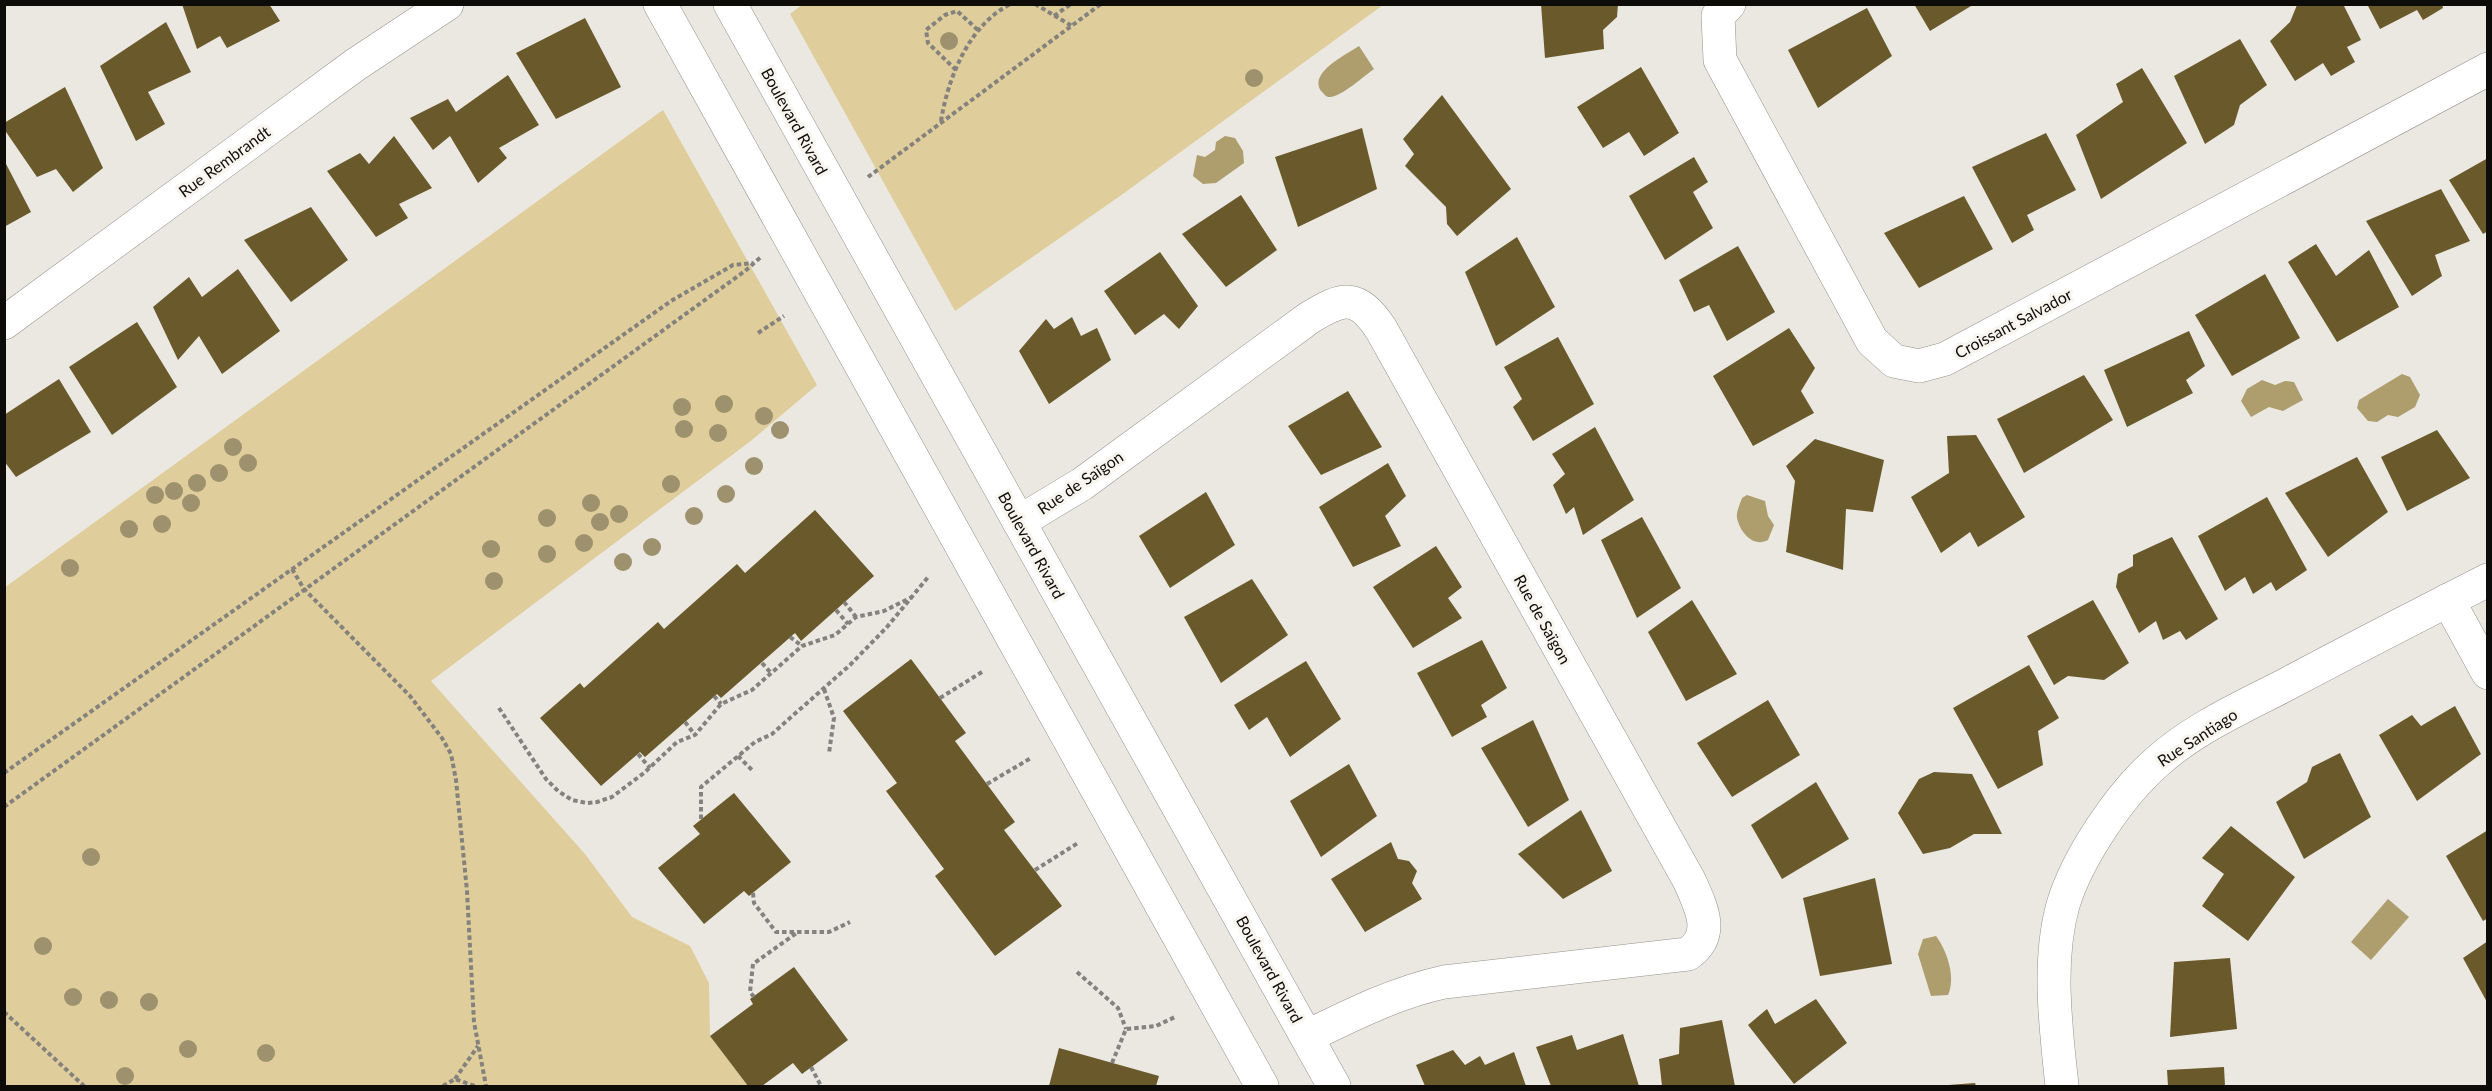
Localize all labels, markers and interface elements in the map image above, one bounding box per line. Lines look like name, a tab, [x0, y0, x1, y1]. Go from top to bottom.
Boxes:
street label: Boulevard Rivard	[758, 64, 832, 178]
street label: Rue Rembrandt	[175, 121, 274, 201]
street label: Croissant Salvador	[1951, 284, 2075, 362]
street label: Rue de Saïgon	[1034, 446, 1126, 518]
street label: Boulevard Rivard	[995, 488, 1069, 602]
street label: Rue de Saïgon	[1511, 571, 1575, 667]
street label: Rue Santiago	[2153, 704, 2241, 770]
street label: Boulevard Rivard	[1233, 912, 1307, 1026]

